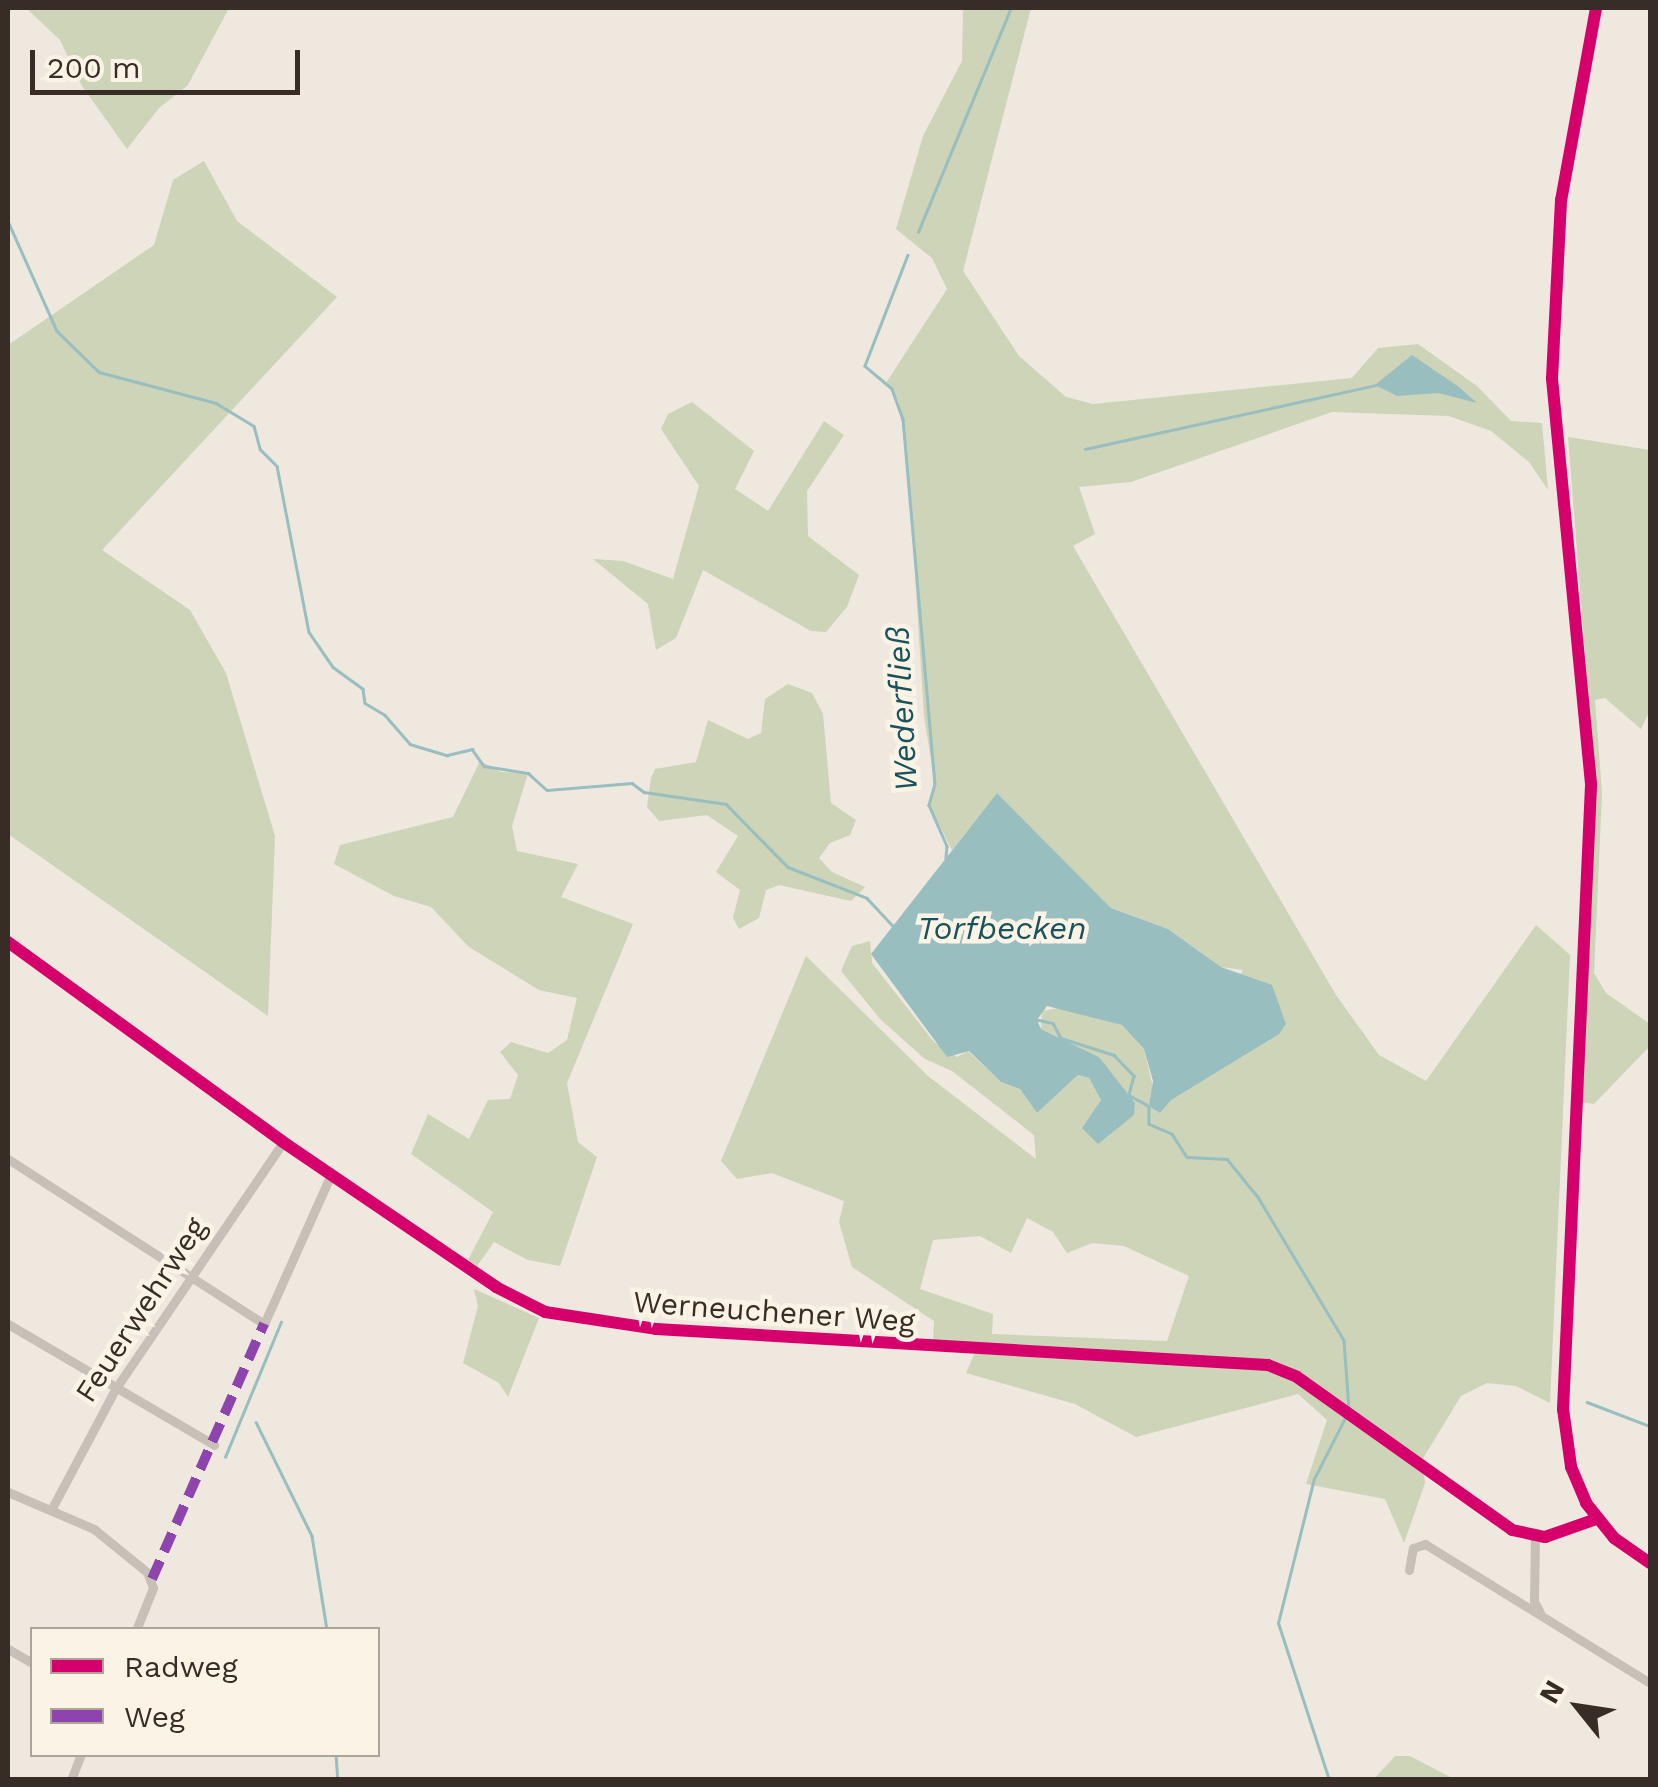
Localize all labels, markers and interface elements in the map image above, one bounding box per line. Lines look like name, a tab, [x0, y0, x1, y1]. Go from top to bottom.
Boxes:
scale bar	[35, 30, 305, 92]
text: 200 m	[47, 50, 141, 85]
water label: Wederfließ	[879, 625, 925, 793]
water label: Torfbecken	[917, 909, 1087, 947]
street label: Feuerwehrweg	[68, 1211, 214, 1409]
street label: Werneuchener Weg	[631, 1284, 917, 1340]
legend	[30, 1627, 380, 1757]
text: Radweg	[124, 1649, 238, 1684]
north arrow	[1528, 1657, 1628, 1757]
text: N	[1532, 1675, 1571, 1709]
text: Weg	[124, 1699, 185, 1734]

